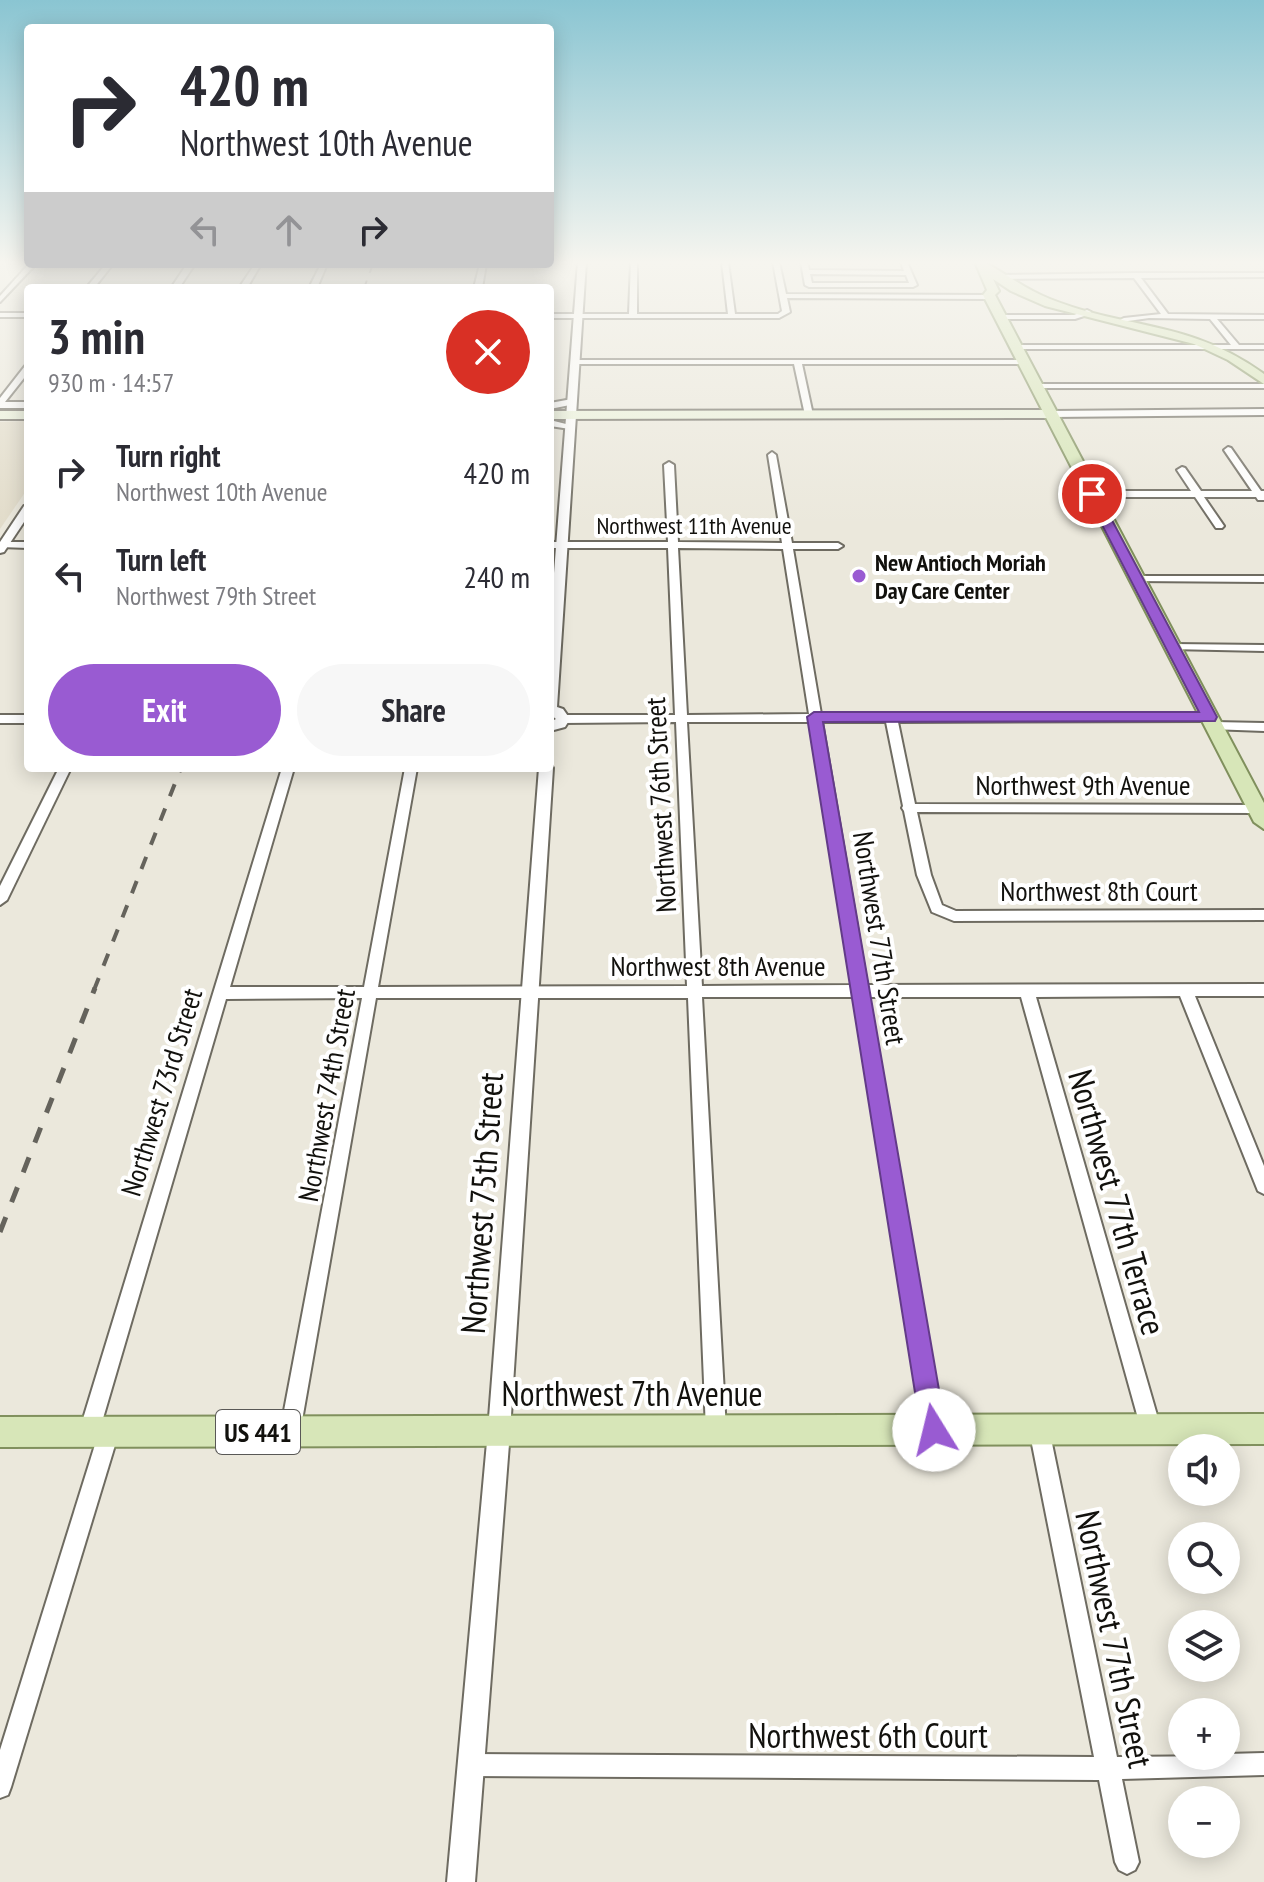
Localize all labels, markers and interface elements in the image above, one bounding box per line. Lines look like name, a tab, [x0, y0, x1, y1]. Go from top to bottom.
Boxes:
text: 420 m	[180, 49, 309, 121]
icon: right	[48, 56, 152, 160]
text: Northwest 10th Avenue	[180, 119, 473, 166]
icon: left	[183, 208, 227, 252]
icon: ahead	[267, 208, 311, 252]
icon: right	[351, 208, 395, 252]
text: 3 min	[48, 305, 145, 367]
button: close	[446, 310, 530, 394]
text: 930 m · 14:57	[48, 366, 174, 399]
text: Turn right	[116, 436, 220, 475]
icon: right	[48, 450, 92, 494]
text: 420 m	[464, 453, 530, 492]
pin	[1058, 460, 1126, 528]
icon: arrive	[1070, 472, 1114, 516]
text: Northwest 10th Avenue	[116, 475, 327, 508]
street label: Northwest 11th Avenue	[596, 510, 792, 541]
text: Turn left	[116, 540, 206, 579]
place label: New Antioch Moriah Day Care Center	[875, 547, 1046, 606]
icon: left	[48, 554, 92, 598]
text: 240 m	[464, 557, 530, 596]
marker: New Antioch Moriah Day Care Center	[850, 567, 868, 585]
text: Northwest 79th Street	[116, 579, 316, 612]
button: Exit	[48, 664, 281, 756]
button: Share	[297, 664, 530, 756]
street label: Northwest 76th Street	[636, 696, 684, 914]
street label: Northwest 9th Avenue	[975, 766, 1191, 803]
street label: Northwest 77th Street	[845, 829, 915, 1048]
street label: Northwest 8th Court	[1000, 872, 1198, 909]
street label: Northwest 8th Avenue	[610, 947, 826, 984]
street label: Northwest 73rd Street	[112, 983, 210, 1200]
street label: Northwest 74th Street	[289, 985, 363, 1204]
street label: Northwest 77th Terrace	[1059, 1064, 1177, 1340]
street label: Northwest 75th Street	[450, 1070, 512, 1335]
street label: Northwest 7th Avenue	[502, 1371, 762, 1415]
position arrow	[892, 1388, 976, 1472]
road number: US 441	[216, 1410, 300, 1454]
map controls	[1168, 1434, 1240, 1858]
button: sound	[1168, 1434, 1240, 1506]
street label: Northwest 77th Street	[1066, 1507, 1164, 1772]
button: search	[1168, 1522, 1240, 1594]
button: layers	[1168, 1610, 1240, 1682]
button: +	[1168, 1698, 1240, 1770]
street label: Northwest 6th Court	[748, 1713, 988, 1757]
button: −	[1168, 1786, 1240, 1858]

